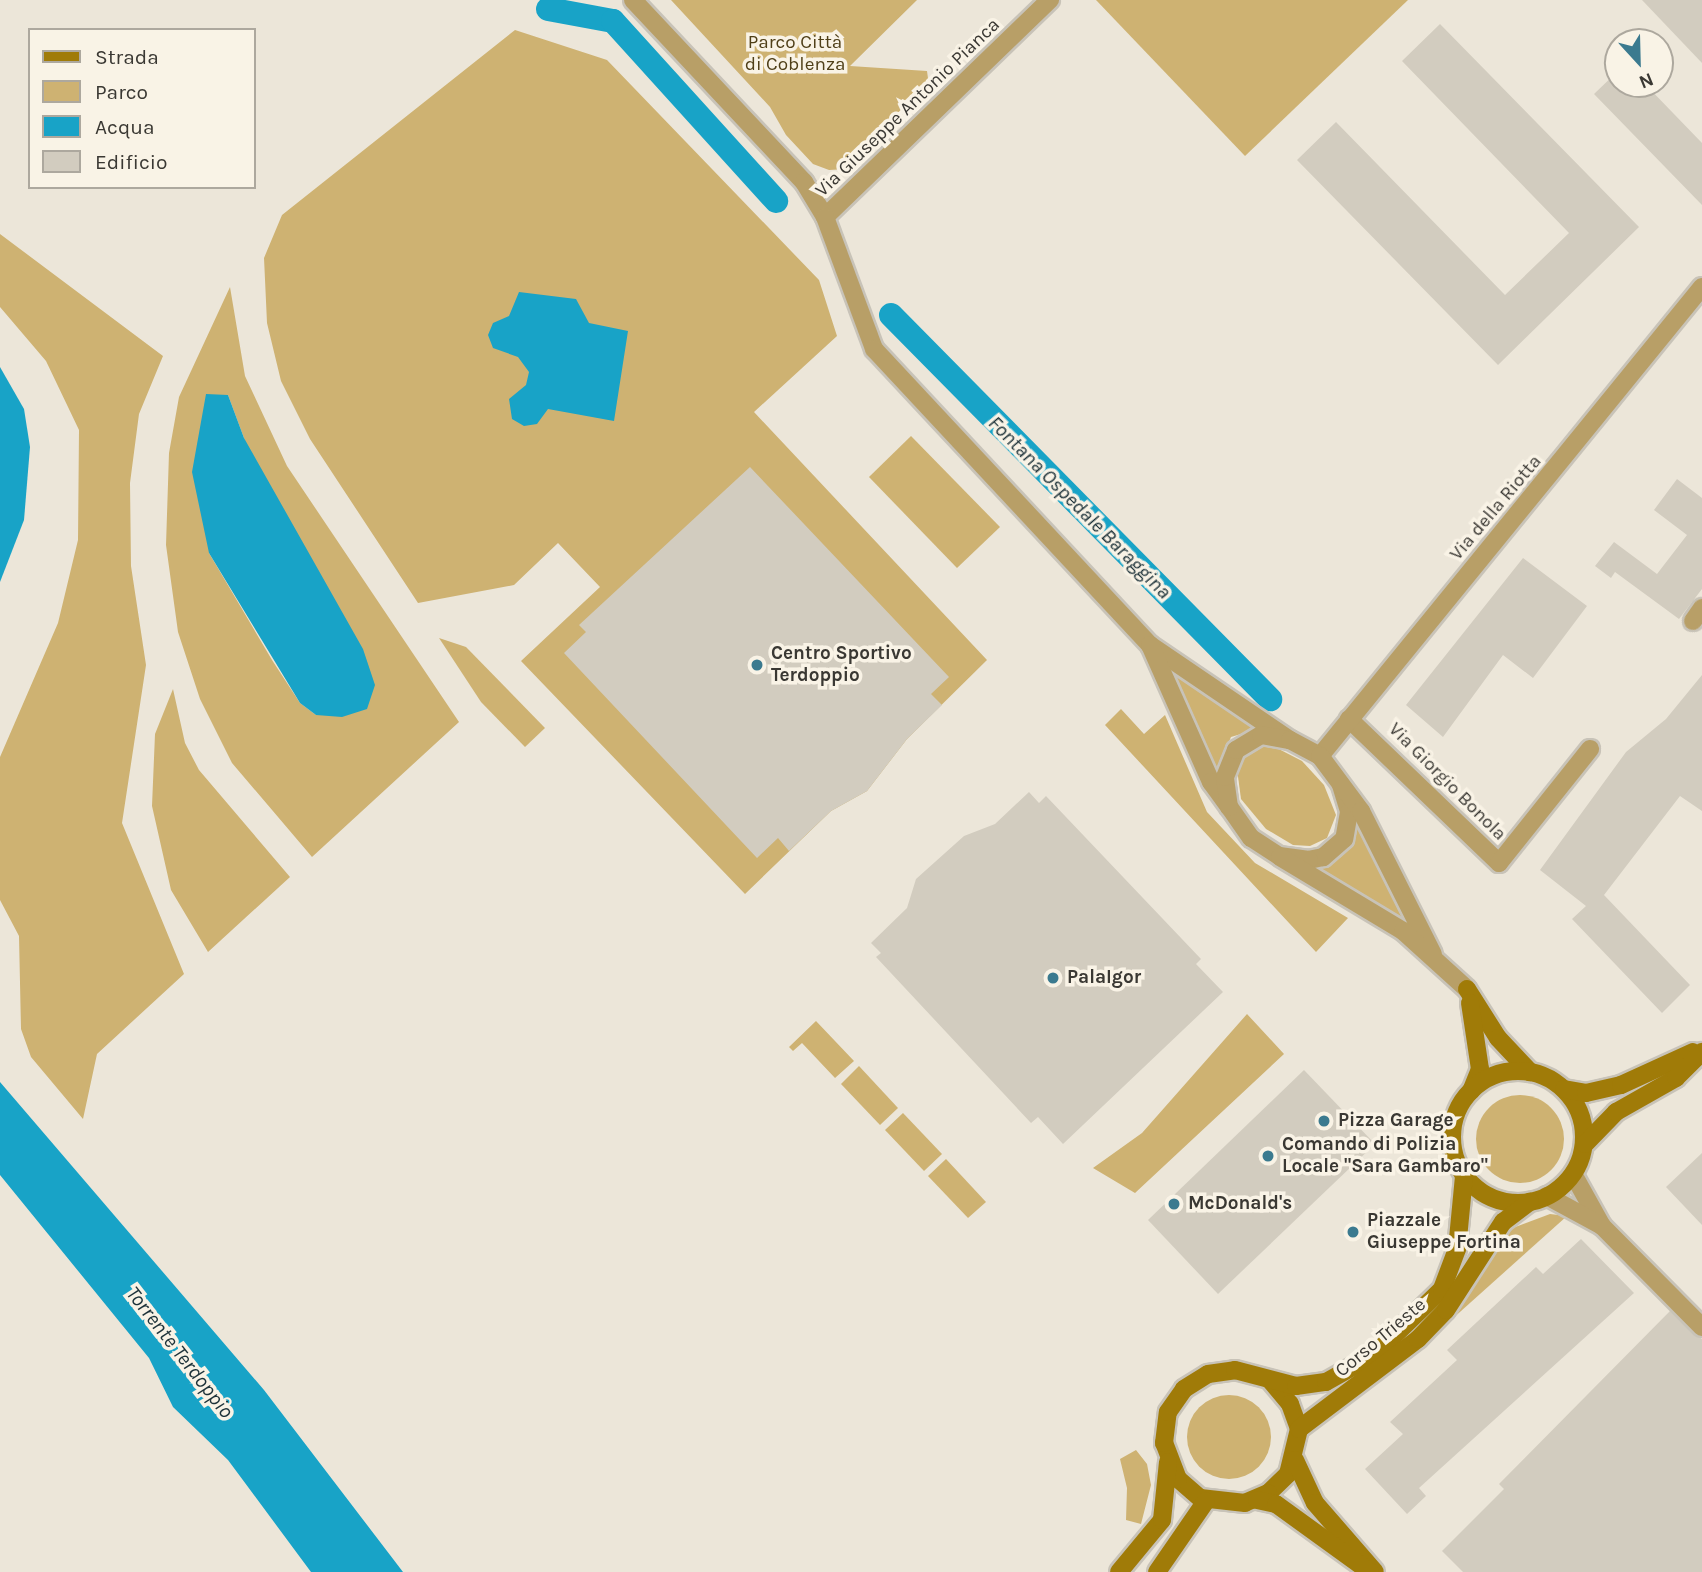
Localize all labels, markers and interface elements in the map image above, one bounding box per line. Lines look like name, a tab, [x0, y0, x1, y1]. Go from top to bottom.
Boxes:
street label: Via Giuseppe Antonio Pianca	[811, 14, 1005, 202]
legend	[28, 28, 256, 189]
north arrow	[1604, 28, 1674, 98]
park label: Parco Città di Coblenza	[745, 32, 845, 76]
text: Strada	[95, 45, 159, 69]
text: N	[1636, 68, 1657, 93]
text: Parco	[95, 80, 148, 104]
text: Acqua	[95, 115, 154, 139]
text: Edificio	[95, 150, 168, 174]
water label: Fontana Ospedale Baraggina	[983, 410, 1177, 604]
street label: Via della Riotta	[1445, 451, 1547, 565]
place label: Centro Sportivo Terdoppio	[771, 643, 912, 687]
marker: Centro Sportivo Terdoppio	[749, 657, 765, 673]
street label: Via Giorgio Bonola	[1383, 718, 1511, 846]
place label: PalaIgor	[1067, 967, 1141, 989]
marker: PalaIgor	[1045, 970, 1061, 986]
place label: Pizza Garage	[1338, 1110, 1454, 1132]
marker: Pizza Garage	[1316, 1113, 1332, 1129]
place label: Comando di Polizia Locale "Sara Gambaro"	[1282, 1134, 1488, 1178]
marker: Comando di Polizia Locale "Sara Gambaro"	[1260, 1148, 1276, 1164]
place label: McDonald's	[1188, 1193, 1292, 1215]
marker: McDonald's	[1166, 1196, 1182, 1212]
place label: Piazzale Giuseppe Fortina	[1367, 1210, 1521, 1254]
marker: Piazzale Giuseppe Fortina	[1345, 1224, 1361, 1240]
water label: Torrente Terdoppio	[121, 1281, 239, 1423]
street label: Corso Trieste	[1331, 1294, 1431, 1382]

